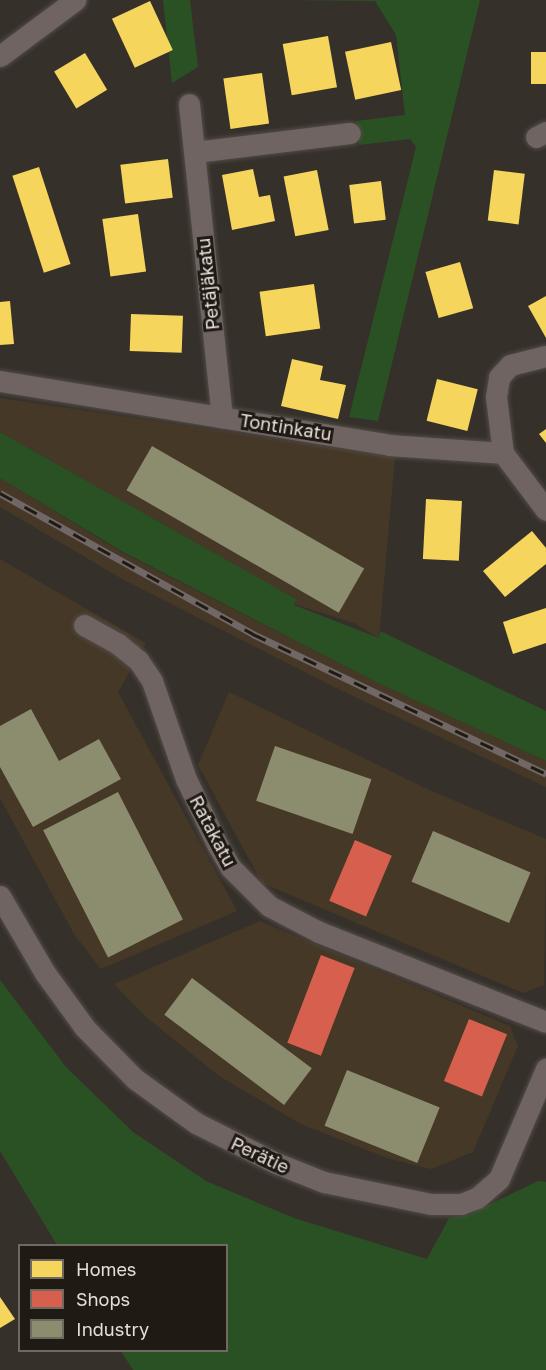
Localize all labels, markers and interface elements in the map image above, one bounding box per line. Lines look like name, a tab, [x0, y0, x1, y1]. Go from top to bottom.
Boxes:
street label: Petäjäkatu	[192, 237, 224, 331]
street label: Tontinkatu	[239, 409, 333, 445]
street label: Ratakatu	[185, 792, 241, 870]
street label: Perätie	[228, 1132, 292, 1178]
legend	[18, 1244, 228, 1352]
text: Homes	[76, 1258, 136, 1280]
text: Shops	[76, 1288, 130, 1310]
text: Industry	[76, 1318, 149, 1340]

